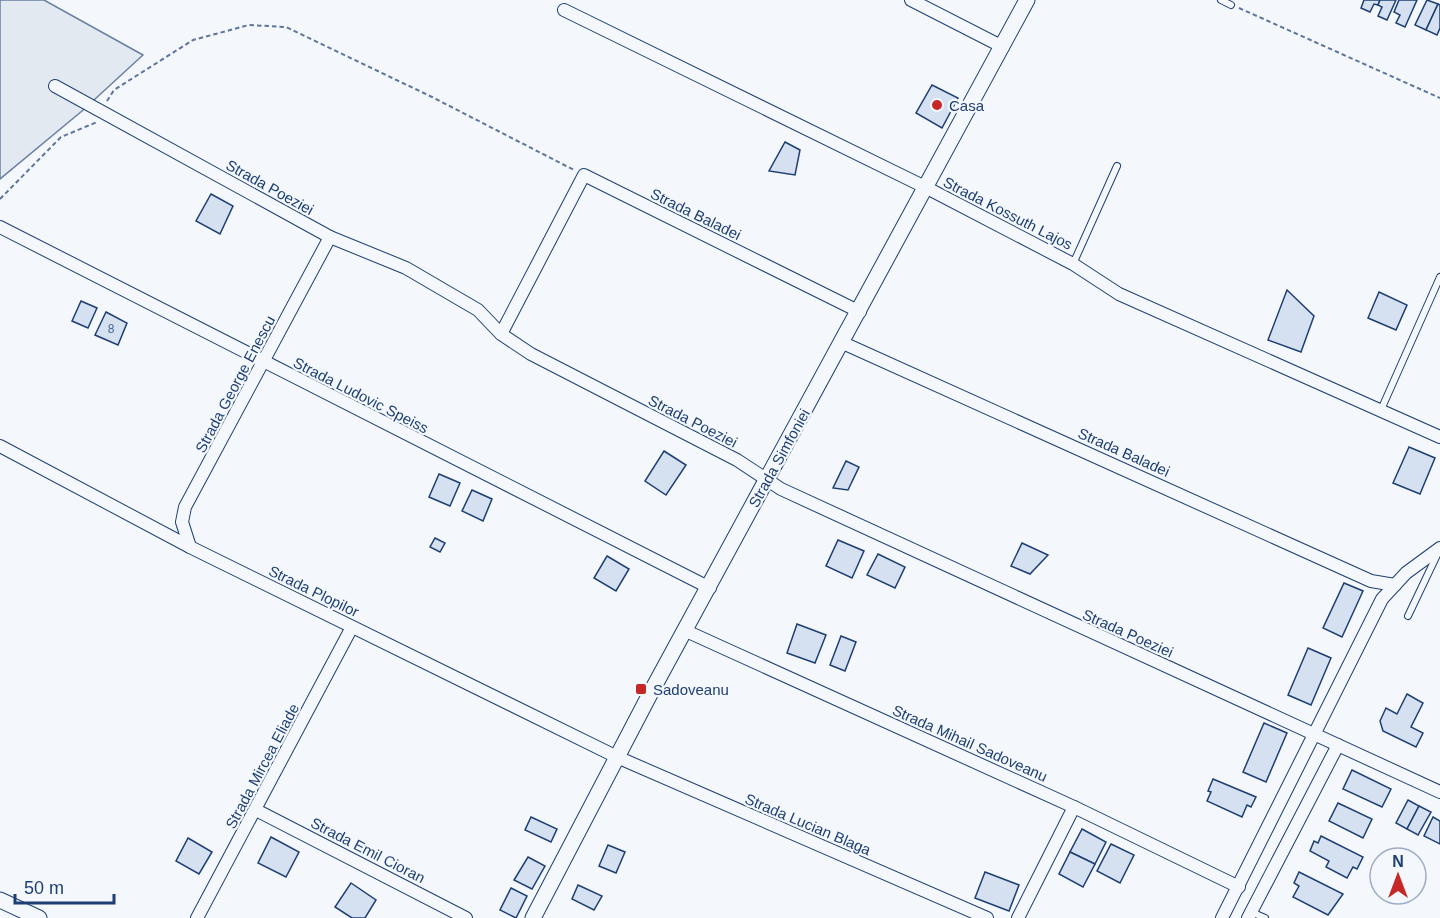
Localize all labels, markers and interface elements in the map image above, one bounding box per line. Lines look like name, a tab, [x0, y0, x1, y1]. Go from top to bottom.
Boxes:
place label: Casa	[949, 97, 985, 114]
marker: Casa	[930, 98, 944, 112]
street label: Strada Poeziei	[223, 156, 317, 218]
street label: Strada Kossuth Lajos	[941, 173, 1075, 253]
street label: Strada Baladei	[648, 185, 744, 243]
street label: Strada George Enescu	[192, 313, 278, 455]
house number: 8	[108, 322, 115, 336]
street label: Strada Ludovic Speiss	[291, 354, 431, 436]
street label: Strada Poeziei	[646, 391, 740, 451]
street label: Strada Simfoniei	[745, 406, 813, 510]
street label: Strada Baladei	[1076, 424, 1172, 480]
street label: Strada Plopilor	[266, 562, 362, 620]
street label: Strada Poeziei	[1080, 605, 1176, 661]
place label: Sadoveanu	[653, 681, 729, 698]
marker: Sadoveanu	[634, 682, 648, 696]
street label: Strada Mircea Eliade	[222, 701, 302, 831]
street label: Strada Mihail Sadoveanu	[890, 701, 1050, 785]
street label: Strada Lucian Blaga	[742, 790, 874, 858]
street label: Strada Emil Cioran	[308, 814, 428, 886]
north arrow	[1368, 846, 1428, 906]
text: N	[1392, 853, 1404, 870]
scale bar	[15, 867, 114, 905]
text: 50 m	[24, 878, 64, 898]

